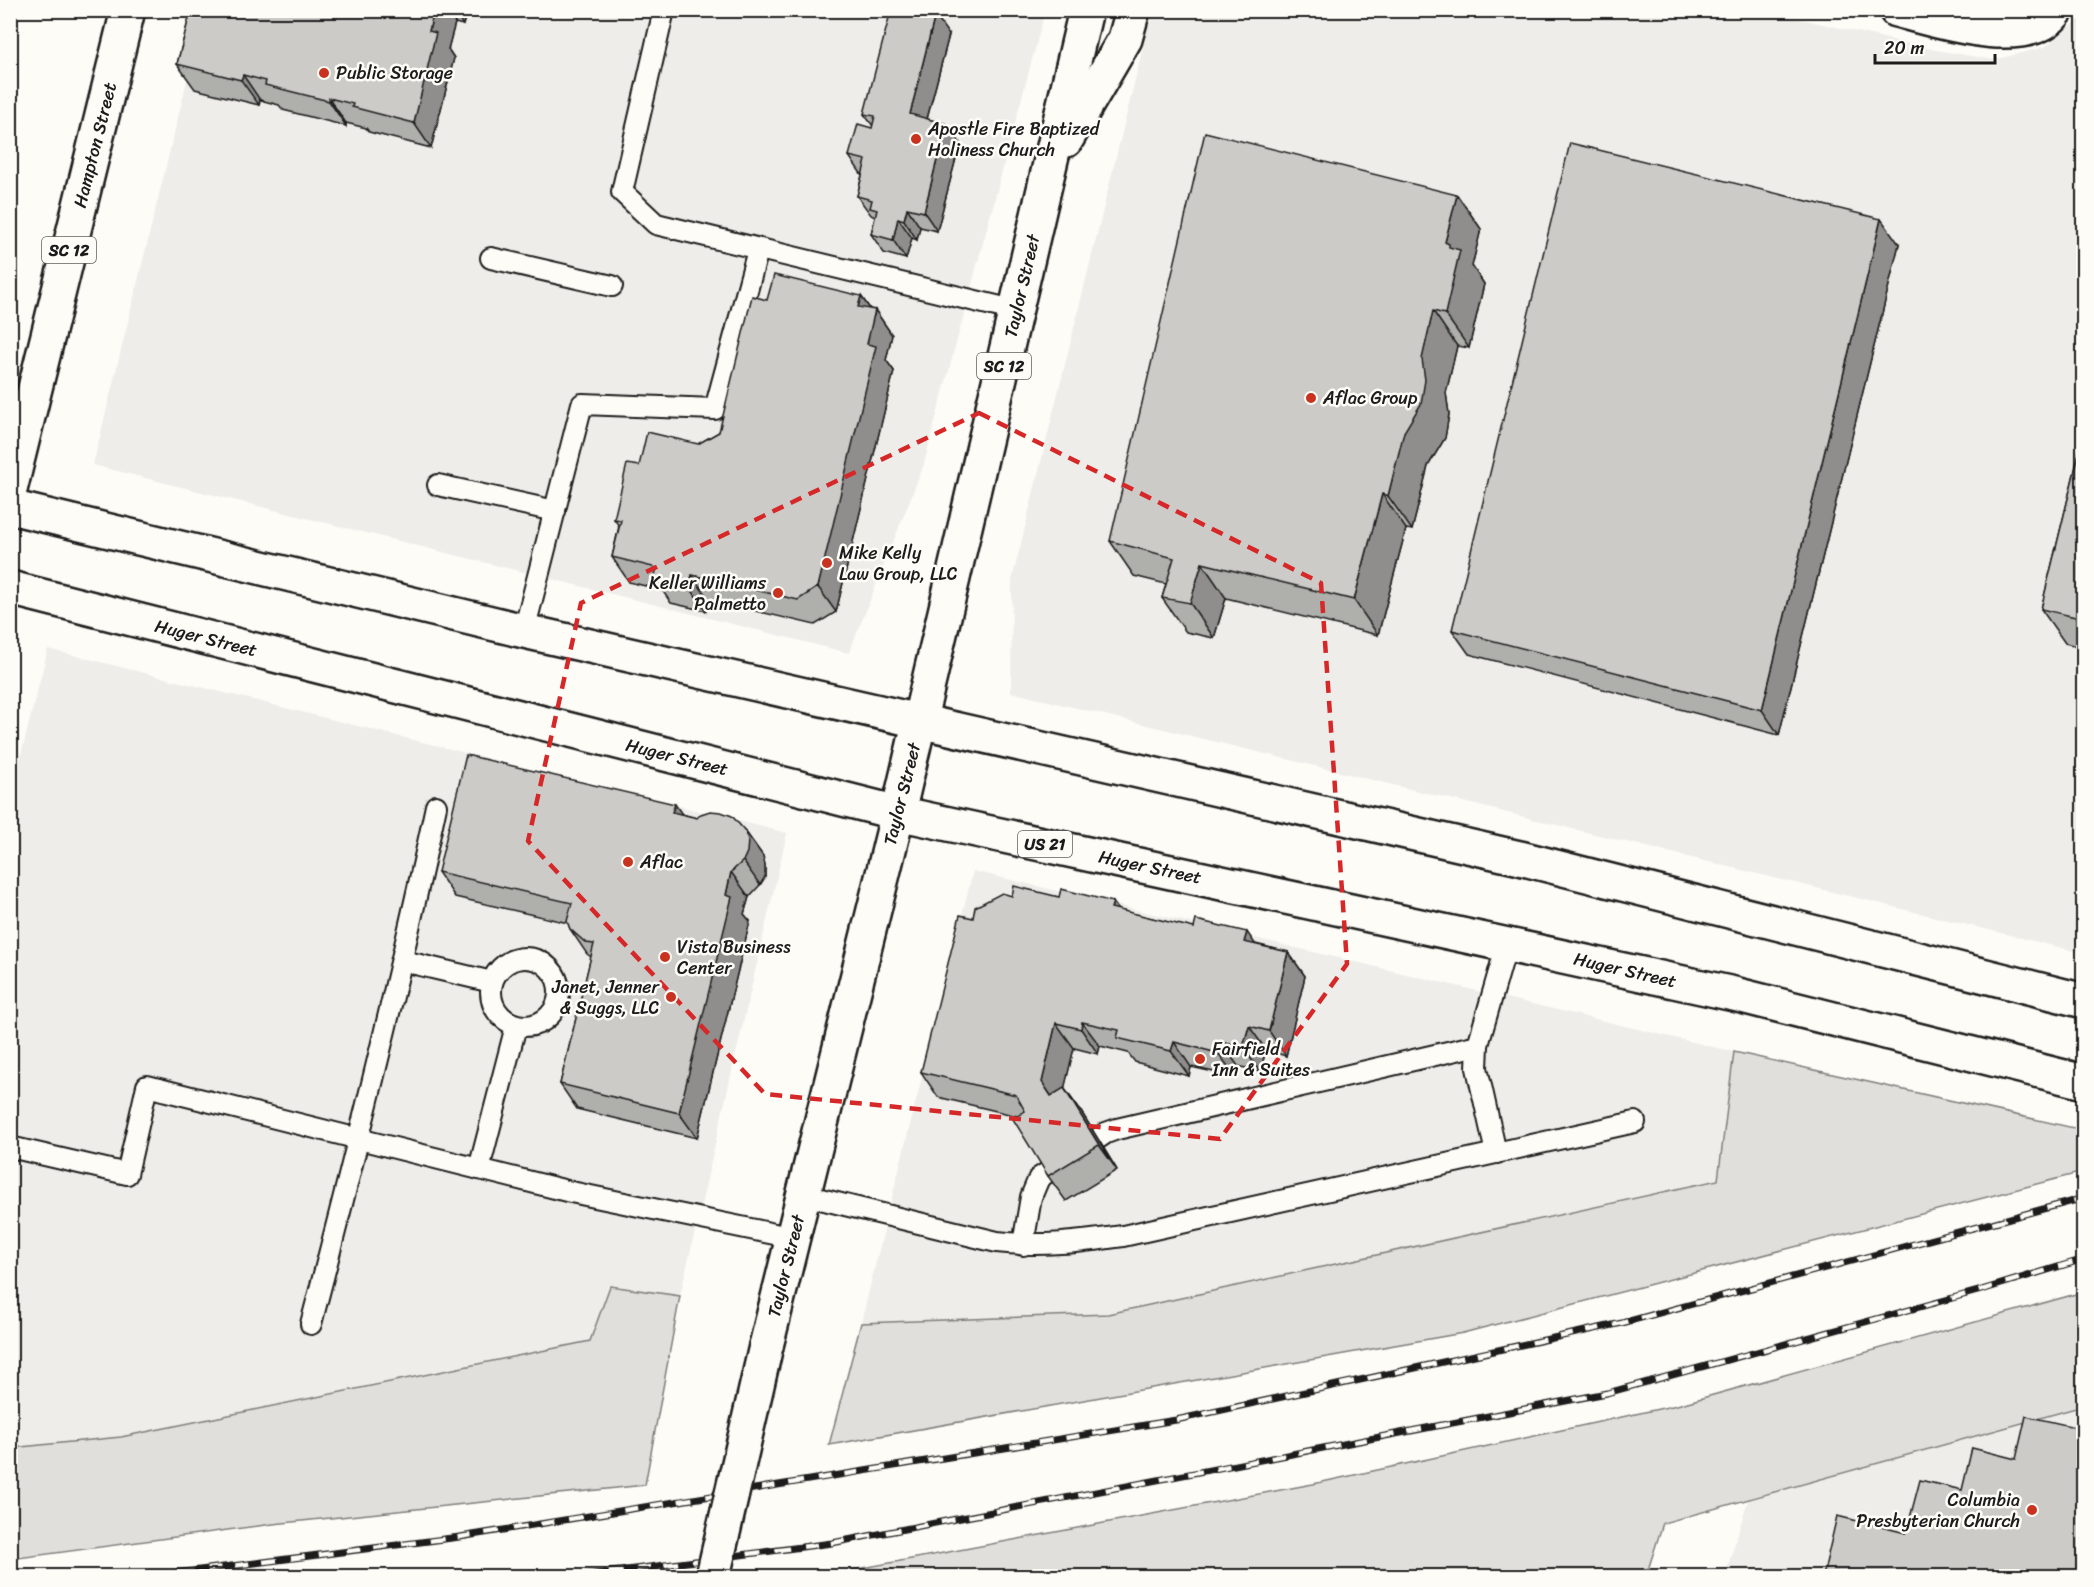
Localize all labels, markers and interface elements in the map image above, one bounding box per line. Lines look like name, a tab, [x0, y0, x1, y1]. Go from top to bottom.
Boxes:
scale bar	[1875, 27, 1995, 65]
text: 20 m	[1884, 32, 1924, 64]
place label: Public Storage	[336, 57, 453, 89]
marker: Public Storage	[317, 66, 331, 80]
street label: Hampton Street	[64, 79, 126, 211]
place label: Apostle Fire Baptized Holiness Church	[927, 113, 1101, 166]
marker: Apostle Fire Baptized Holiness Church	[909, 132, 923, 146]
street label: Taylor Street	[995, 231, 1050, 341]
road number: SC 12	[42, 237, 96, 263]
road number: SC 12	[977, 353, 1031, 379]
place label: Aflac Group	[1322, 382, 1418, 414]
marker: Aflac Group	[1304, 391, 1318, 405]
place label: Mike Kelly Law Group, LLC	[839, 537, 958, 590]
marker: Mike Kelly Law Group, LLC	[820, 556, 834, 570]
place label: Keller Williams Palmetto	[649, 567, 767, 620]
marker: Keller Williams Palmetto	[771, 586, 785, 600]
street label: Huger Street	[151, 610, 261, 666]
street label: Huger Street	[622, 729, 732, 785]
street label: Taylor Street	[874, 739, 930, 849]
road number: US 21	[1018, 831, 1072, 857]
street label: Huger Street	[1096, 840, 1205, 894]
place label: Aflac	[639, 846, 683, 878]
marker: Aflac	[621, 855, 635, 869]
place label: Vista Business Center	[677, 931, 791, 984]
street label: Huger Street	[1570, 943, 1680, 997]
marker: Vista Business Center	[658, 950, 672, 964]
place label: Janet, Jenner & Suggs, LLC	[551, 971, 661, 1024]
marker: Janet, Jenner & Suggs, LLC	[664, 990, 678, 1004]
place label: Fairfield Inn & Suites	[1211, 1033, 1311, 1086]
marker: Fairfield Inn & Suites	[1193, 1052, 1207, 1066]
street label: Taylor Street	[758, 1211, 814, 1321]
place label: Columbia Presbyterian Church	[1856, 1484, 2020, 1537]
marker: Columbia Presbyterian Church	[2025, 1503, 2039, 1517]

